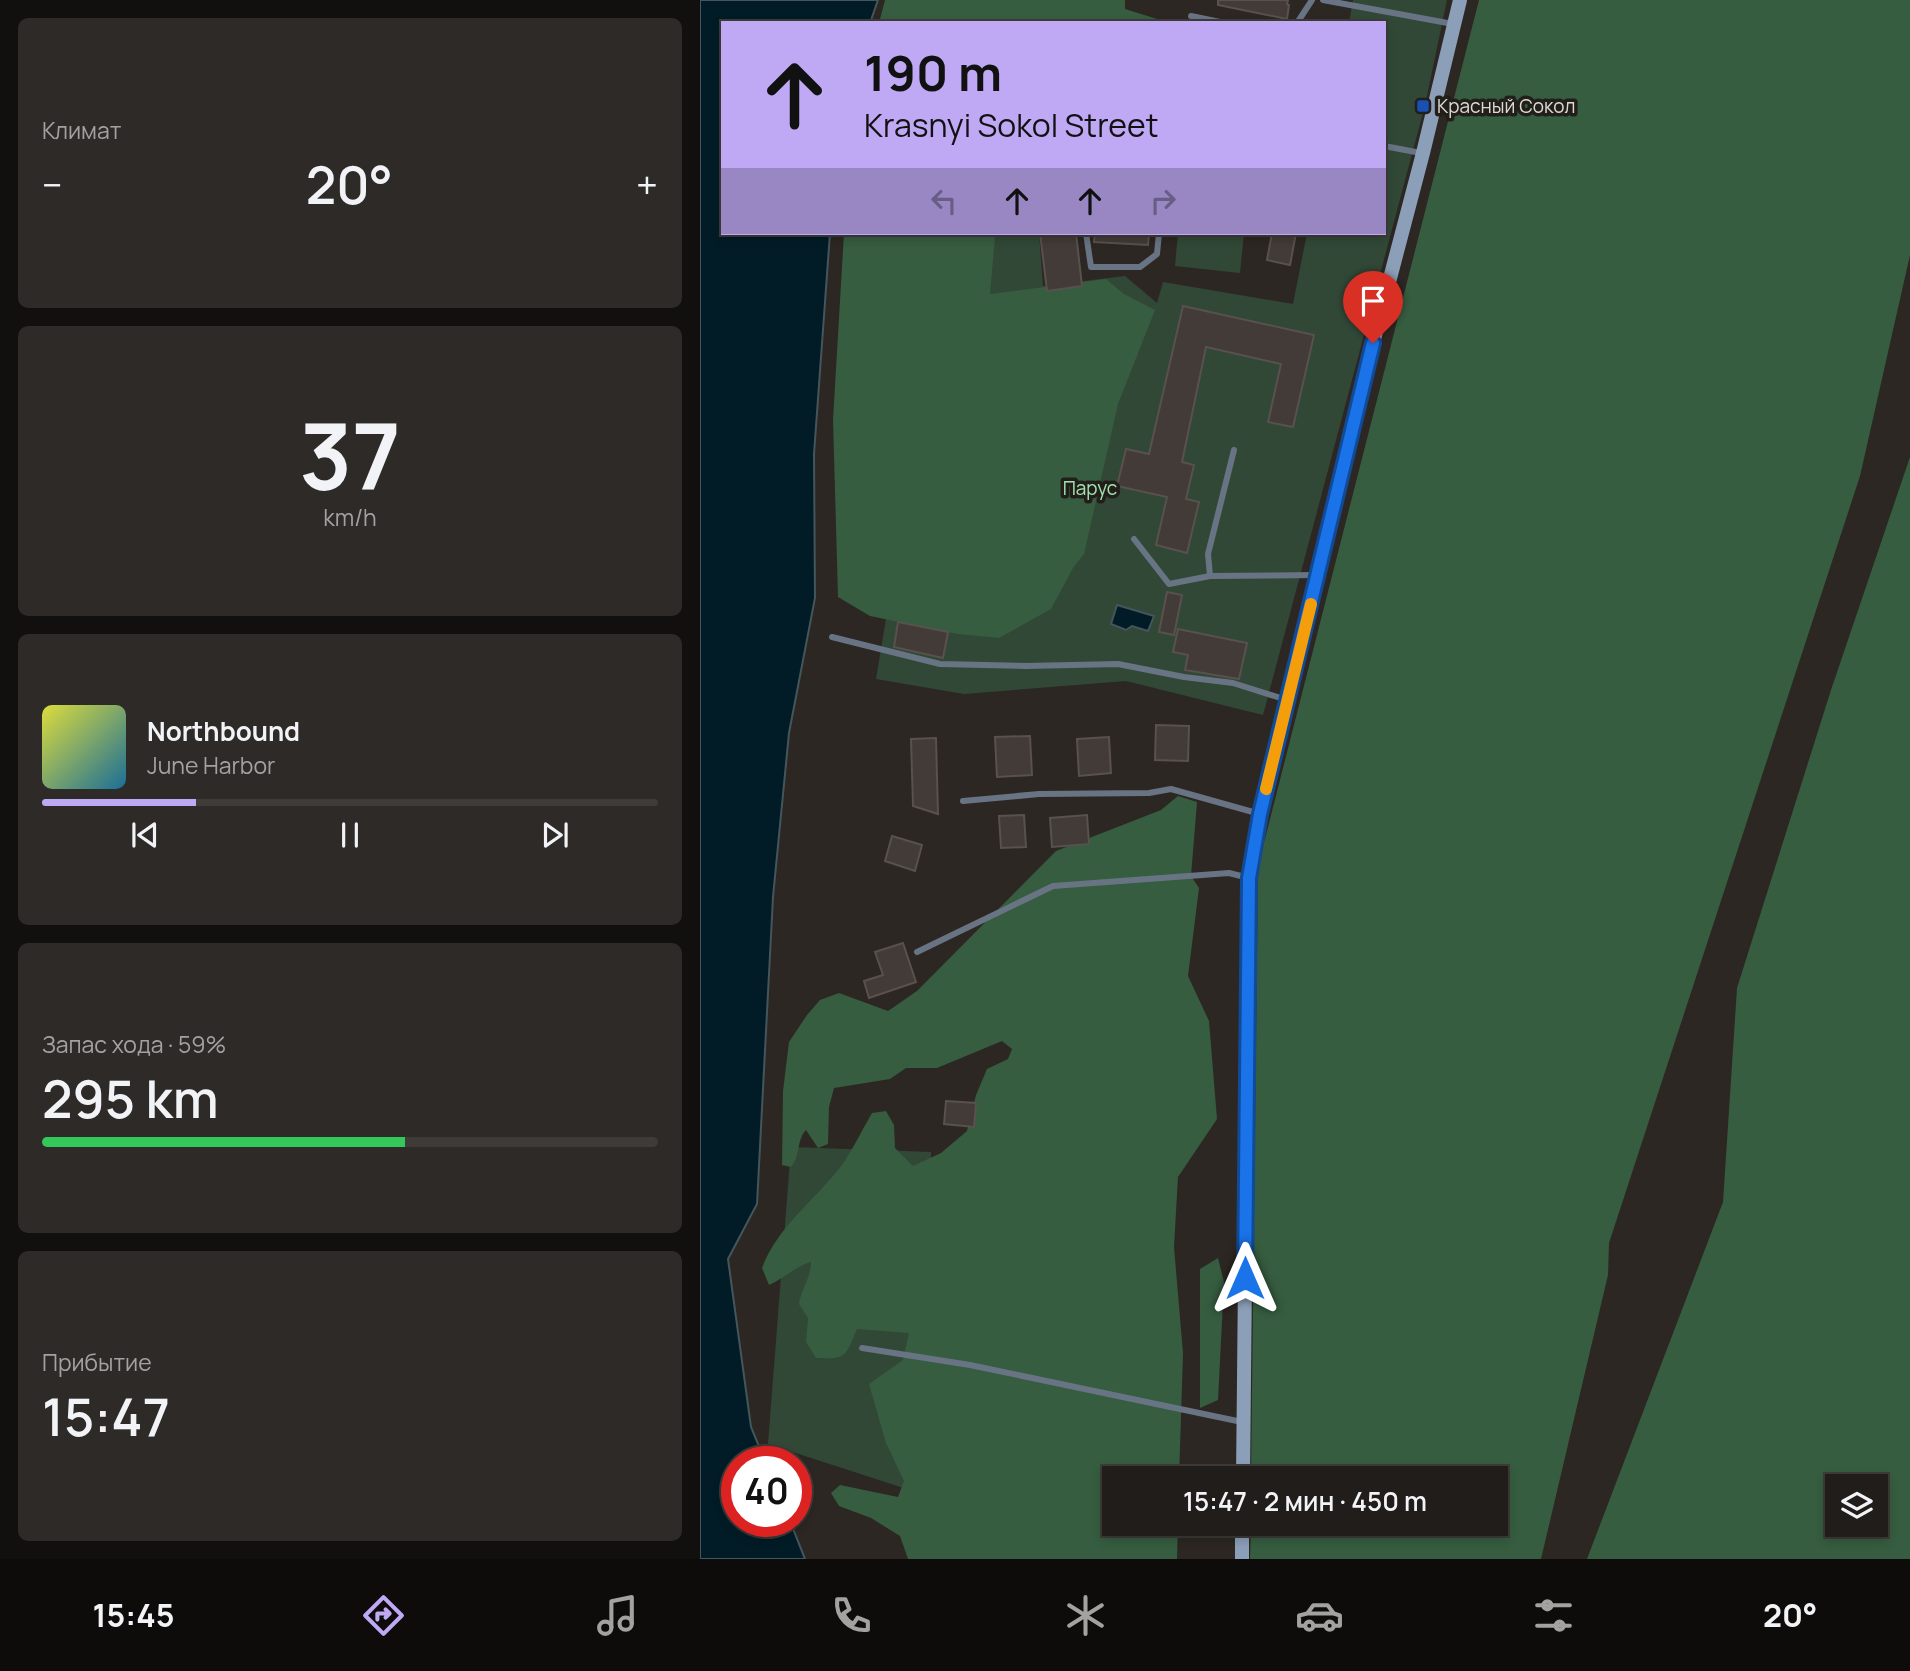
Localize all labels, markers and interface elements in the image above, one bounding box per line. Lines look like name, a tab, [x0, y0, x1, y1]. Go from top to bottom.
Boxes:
text: 190 m	[864, 39, 1002, 106]
icon: ahead	[749, 49, 840, 140]
place label: Красный Сокол	[1437, 93, 1575, 119]
marker: Красный Сокол	[1415, 98, 1431, 114]
text: Krasnyi Sokol Street	[864, 103, 1159, 147]
text: Климат	[42, 114, 121, 146]
text: 20°	[306, 149, 393, 220]
text: −	[42, 158, 63, 210]
text: +	[636, 158, 658, 210]
icon: left	[925, 182, 963, 220]
icon: ahead	[998, 182, 1036, 220]
icon: ahead	[1071, 182, 1109, 220]
icon: right	[1144, 182, 1182, 220]
pin	[1343, 271, 1403, 343]
icon: arrive	[1354, 282, 1392, 320]
text: 37	[299, 393, 401, 517]
park label: Парус	[1063, 475, 1117, 501]
text: km/h	[323, 501, 377, 533]
text: Northbound	[147, 713, 300, 749]
text: June Harbor	[147, 749, 275, 781]
icon: previous	[126, 816, 164, 854]
icon: pause	[331, 816, 369, 854]
icon: next	[536, 816, 574, 854]
text: Запас хода · 59%	[42, 1028, 226, 1060]
text: 295 km	[42, 1063, 219, 1134]
position arrow	[1208, 1241, 1282, 1315]
text: Прибытие	[42, 1346, 152, 1378]
text: 15:47	[42, 1381, 170, 1452]
speed limit sign: 40	[721, 1446, 812, 1537]
map controls	[1825, 1474, 1888, 1537]
button: layers	[1825, 1474, 1888, 1537]
text: 15:47 · 2 мин · 450 m	[1183, 1483, 1427, 1519]
icon: directions	[359, 1591, 408, 1640]
icon: music	[593, 1591, 642, 1640]
icon: phone	[827, 1591, 876, 1640]
icon: climate	[1061, 1591, 1110, 1640]
icon: car	[1295, 1591, 1344, 1640]
icon: filters	[1529, 1591, 1578, 1640]
text: 15:45	[92, 1593, 174, 1637]
text: 20°	[1763, 1593, 1818, 1637]

